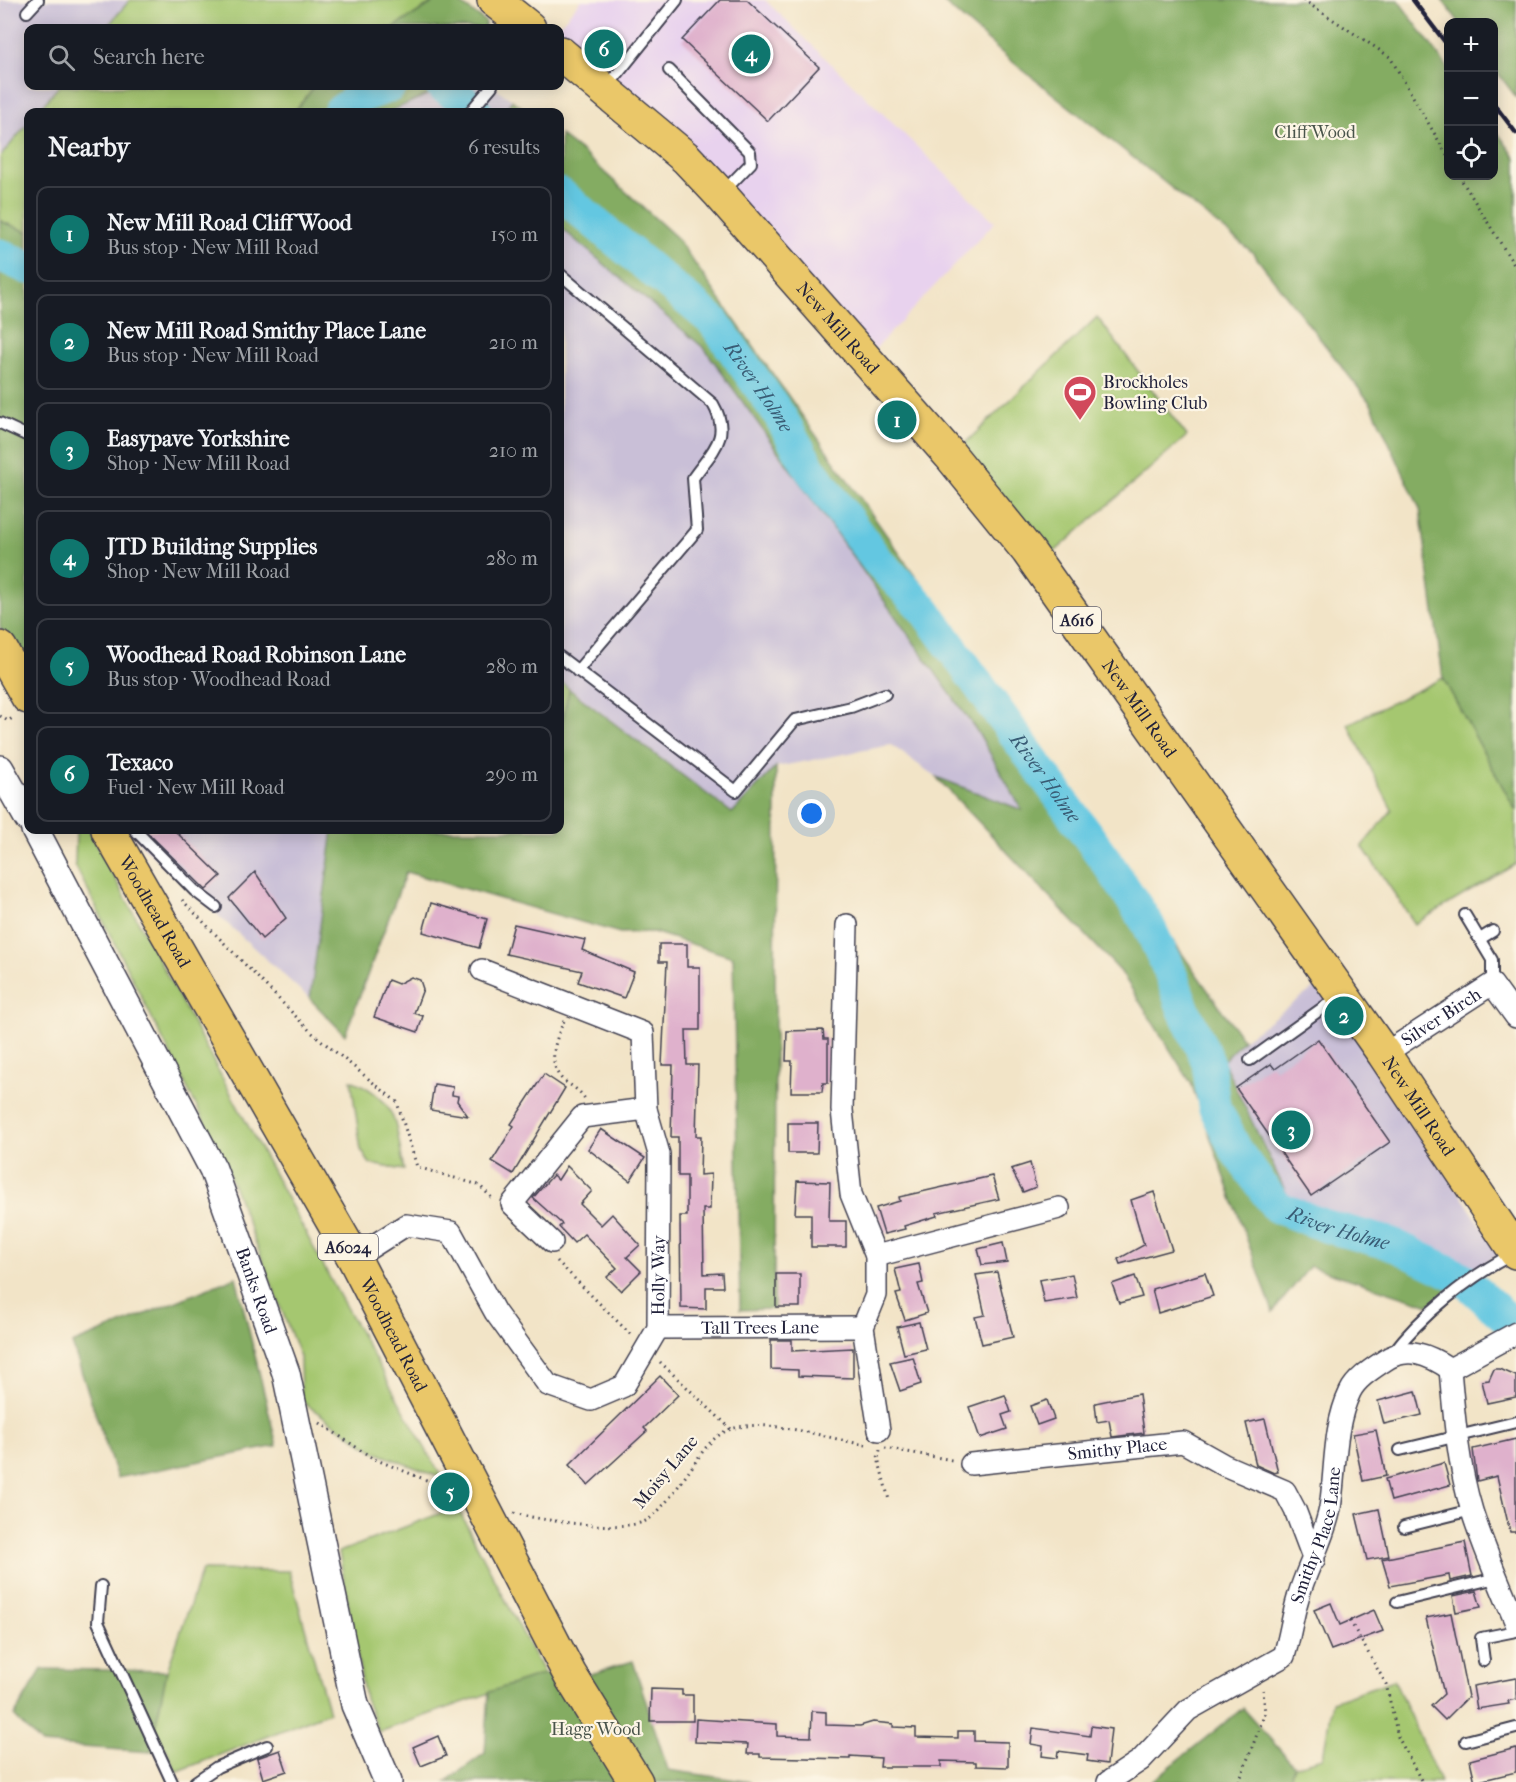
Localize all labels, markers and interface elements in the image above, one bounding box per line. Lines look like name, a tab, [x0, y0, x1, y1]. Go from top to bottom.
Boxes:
map controls	[1444, 18, 1498, 180]
button: +	[1444, 18, 1498, 72]
search box	[24, 24, 564, 90]
pin: 6	[584, 26, 624, 72]
pin: 4	[732, 32, 771, 76]
icon: search	[45, 41, 78, 74]
text: Search here	[93, 44, 205, 70]
button: −	[1444, 72, 1498, 126]
park label: Cliff Wood	[1274, 122, 1356, 143]
button: locate	[1444, 126, 1498, 180]
text: Nearby	[48, 132, 130, 163]
text: 6 results	[468, 136, 540, 159]
text: New Mill Road Cliff Wood	[107, 210, 352, 236]
text: 1	[66, 223, 73, 246]
text: 150 m	[490, 223, 538, 246]
text: Bus stop · New Mill Road	[107, 236, 319, 259]
street label: New Mill Road	[792, 278, 884, 378]
text: New Mill Road Smithy Place Lane	[107, 318, 426, 344]
text: 2	[64, 331, 75, 354]
text: 210 m	[489, 331, 538, 354]
water label: River Holme	[718, 335, 799, 437]
text: Bus stop · New Mill Road	[107, 344, 319, 367]
place label: Brockholes Bowling Club	[1103, 372, 1207, 414]
sports icon: Brockholes Bowling Club	[1062, 374, 1098, 421]
pin: 1	[878, 398, 916, 442]
text: Easypave Yorkshire	[107, 426, 290, 452]
text: 3	[65, 439, 74, 462]
text: 210 m	[489, 439, 538, 462]
text: Shop · New Mill Road	[107, 452, 290, 475]
text: JTD Building Supplies	[107, 534, 317, 560]
text: 4	[64, 547, 75, 570]
text: 280 m	[486, 547, 538, 570]
text: Shop · New Mill Road	[107, 560, 290, 583]
road number: A616	[1053, 607, 1101, 633]
text: Woodhead Road Robinson Lane	[107, 642, 406, 668]
text: 5	[65, 655, 74, 678]
text: 280 m	[486, 655, 538, 678]
street label: New Mill Road	[1098, 655, 1181, 762]
text: Bus stop · Woodhead Road	[107, 668, 331, 691]
water label: River Holme	[1005, 727, 1086, 828]
text: Texaco	[107, 750, 173, 776]
text: 6	[64, 763, 75, 786]
text: 290 m	[485, 763, 538, 786]
text: Fuel · New Mill Road	[107, 776, 285, 799]
your location	[797, 799, 826, 828]
street label: Woodhead Road	[114, 851, 195, 971]
street label: Silver Birch	[1397, 983, 1485, 1051]
pin: 2	[1324, 994, 1364, 1038]
street label: New Mill Road	[1378, 1052, 1460, 1160]
pin: 3	[1272, 1108, 1310, 1152]
water label: River Holme	[1283, 1200, 1393, 1254]
road number: A6024	[318, 1234, 378, 1260]
street label: Holly Way	[648, 1234, 669, 1315]
street label: Banks Road	[231, 1244, 282, 1337]
street label: Woodhead Road	[355, 1273, 432, 1395]
street label: Tall Trees Lane	[701, 1317, 819, 1338]
street label: Moisy Lane	[629, 1431, 703, 1513]
street label: Smithy Place	[1066, 1433, 1168, 1464]
street label: Smithy Place Lane	[1286, 1466, 1345, 1606]
pin: 5	[430, 1470, 470, 1514]
park label: Hagg Wood	[551, 1719, 641, 1740]

